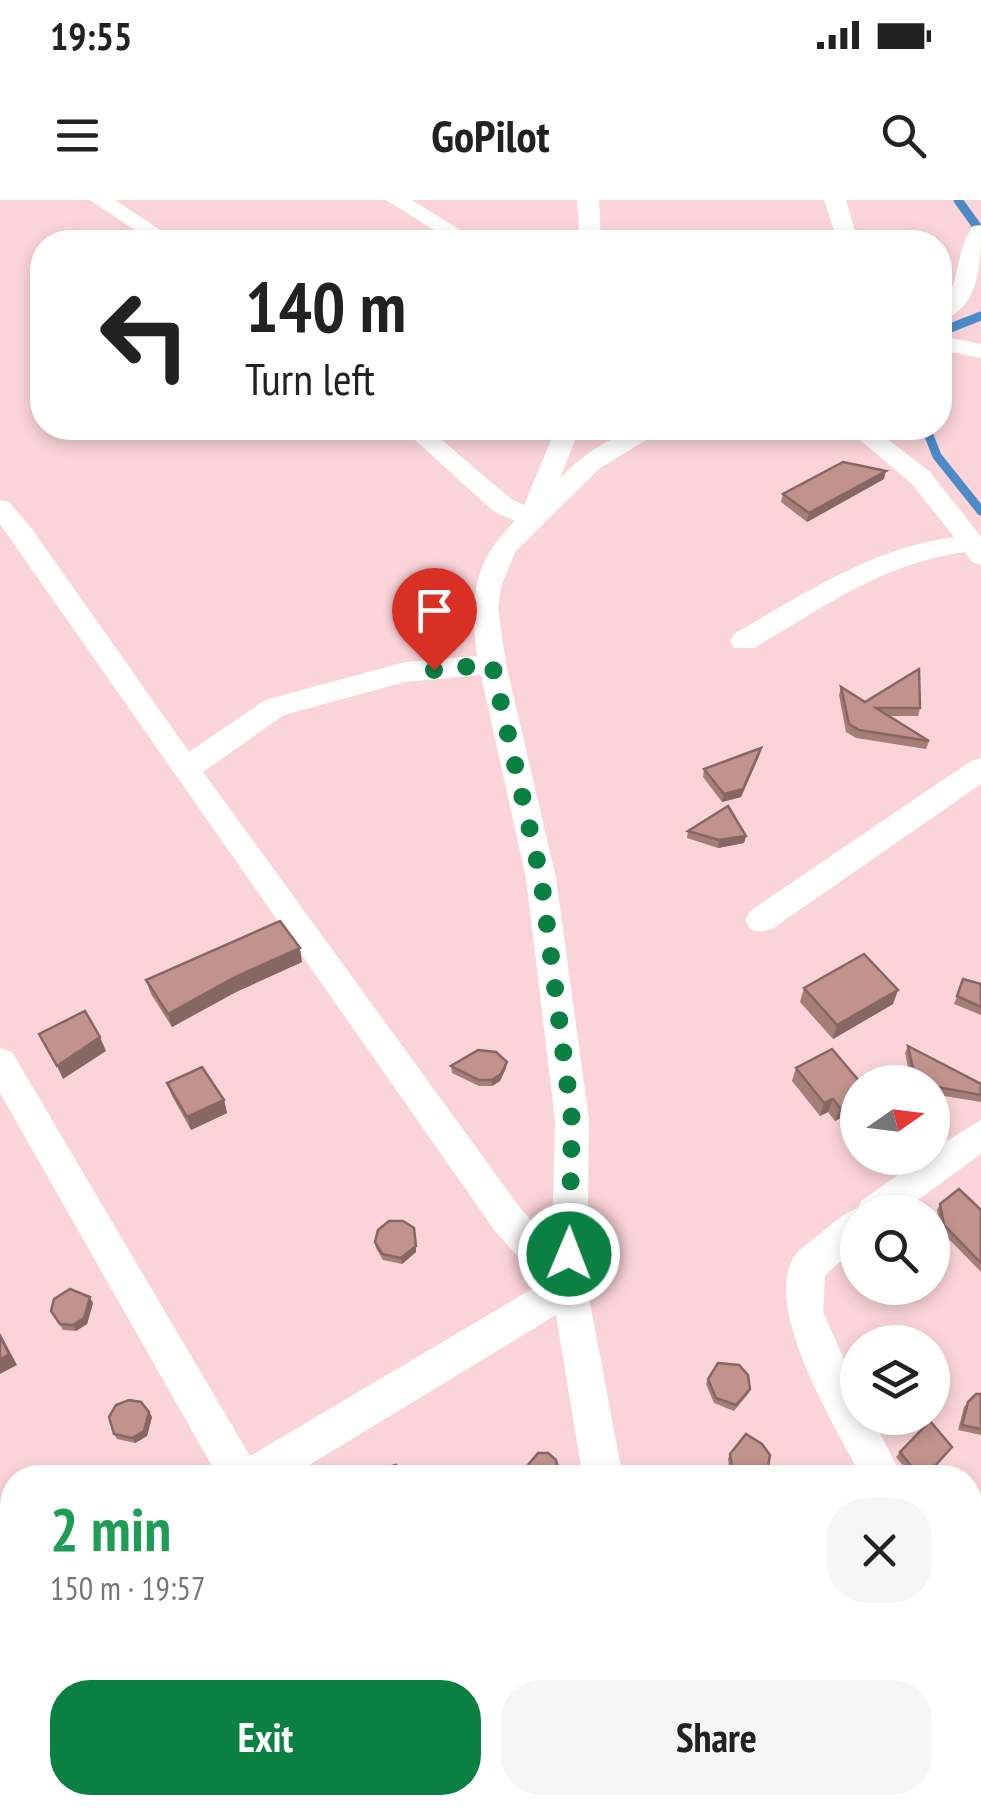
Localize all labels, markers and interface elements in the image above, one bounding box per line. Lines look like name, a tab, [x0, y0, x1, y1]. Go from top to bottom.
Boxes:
text: 19:55	[50, 11, 132, 60]
text: GoPilot	[431, 106, 550, 164]
icon: menu	[50, 108, 105, 163]
icon: search	[876, 108, 931, 163]
text: 140 m	[245, 261, 406, 351]
icon: left	[80, 270, 210, 400]
text: Turn left	[245, 349, 375, 407]
pin	[392, 568, 477, 671]
icon: arrive	[407, 583, 462, 638]
north arrow	[840, 1065, 950, 1175]
map controls	[840, 1065, 950, 1435]
button: search	[840, 1195, 950, 1305]
position arrow	[517, 1202, 621, 1306]
button: layers	[840, 1325, 950, 1435]
text: 2 min	[50, 1490, 171, 1568]
button: close	[827, 1498, 932, 1603]
text: 150 m · 19:57	[50, 1567, 205, 1609]
button: Exit	[50, 1680, 481, 1795]
button: Share	[501, 1680, 932, 1795]

